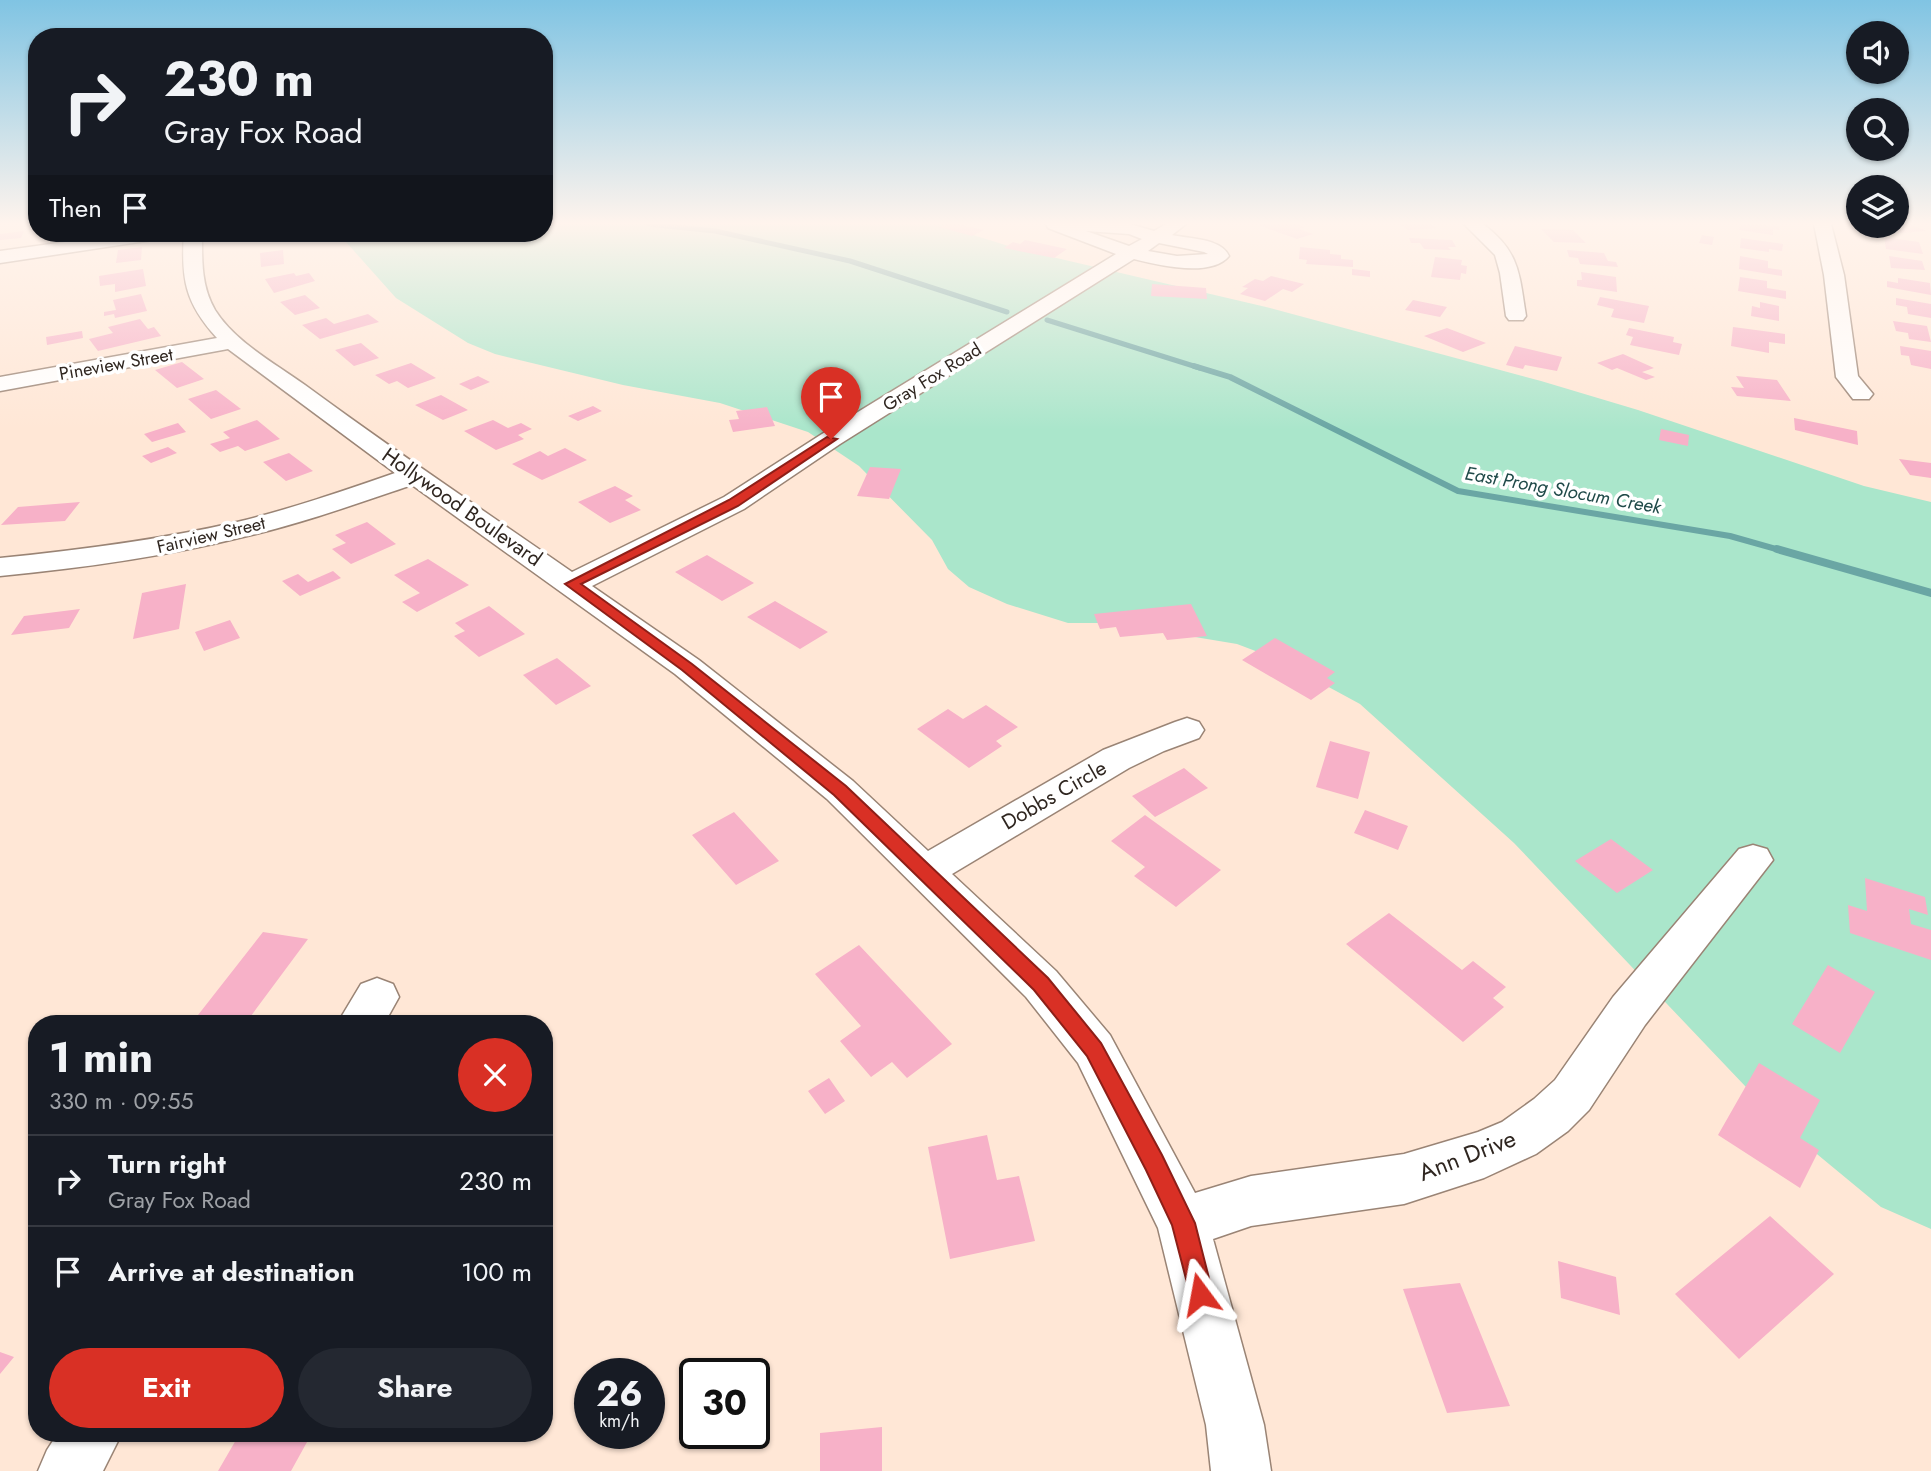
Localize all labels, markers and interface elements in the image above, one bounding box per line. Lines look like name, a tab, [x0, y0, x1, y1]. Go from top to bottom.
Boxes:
map controls	[1846, 21, 1909, 238]
button: sound	[1846, 21, 1909, 84]
text: 230 m	[164, 44, 314, 114]
icon: right	[49, 56, 140, 147]
button: search	[1846, 98, 1909, 161]
text: Gray Fox Road	[164, 109, 363, 155]
button: layers	[1846, 175, 1909, 238]
text: Then	[49, 189, 102, 227]
icon: arrive	[116, 189, 154, 227]
street label: Gray Fox Road	[878, 336, 986, 418]
street label: Pineview Street	[57, 341, 176, 387]
pin	[801, 367, 861, 439]
icon: arrive	[812, 378, 850, 416]
street label: Hollywood Boulevard	[376, 440, 548, 574]
water label: East Prong Slocum Creek	[1463, 459, 1664, 521]
street label: Fairview Street	[154, 510, 269, 560]
street label: Dobbs Circle	[996, 753, 1112, 837]
text: 1 min	[49, 1027, 153, 1088]
button: close	[458, 1038, 532, 1112]
text: 330 m · 09:55	[49, 1084, 193, 1118]
street label: Ann Drive	[1413, 1120, 1521, 1190]
text: Turn right	[108, 1145, 226, 1183]
icon: right	[49, 1162, 87, 1200]
text: 230 m	[459, 1162, 532, 1200]
text: Gray Fox Road	[108, 1183, 251, 1217]
icon: arrive	[49, 1253, 87, 1291]
text: Arrive at destination	[108, 1253, 355, 1291]
text: 100 m	[461, 1253, 532, 1291]
position arrow	[1163, 1257, 1237, 1331]
button: Exit	[49, 1348, 284, 1428]
button: Share	[298, 1348, 532, 1428]
speed limit sign: 30	[679, 1358, 770, 1449]
text: 26	[596, 1369, 643, 1419]
text: km/h	[599, 1408, 640, 1434]

